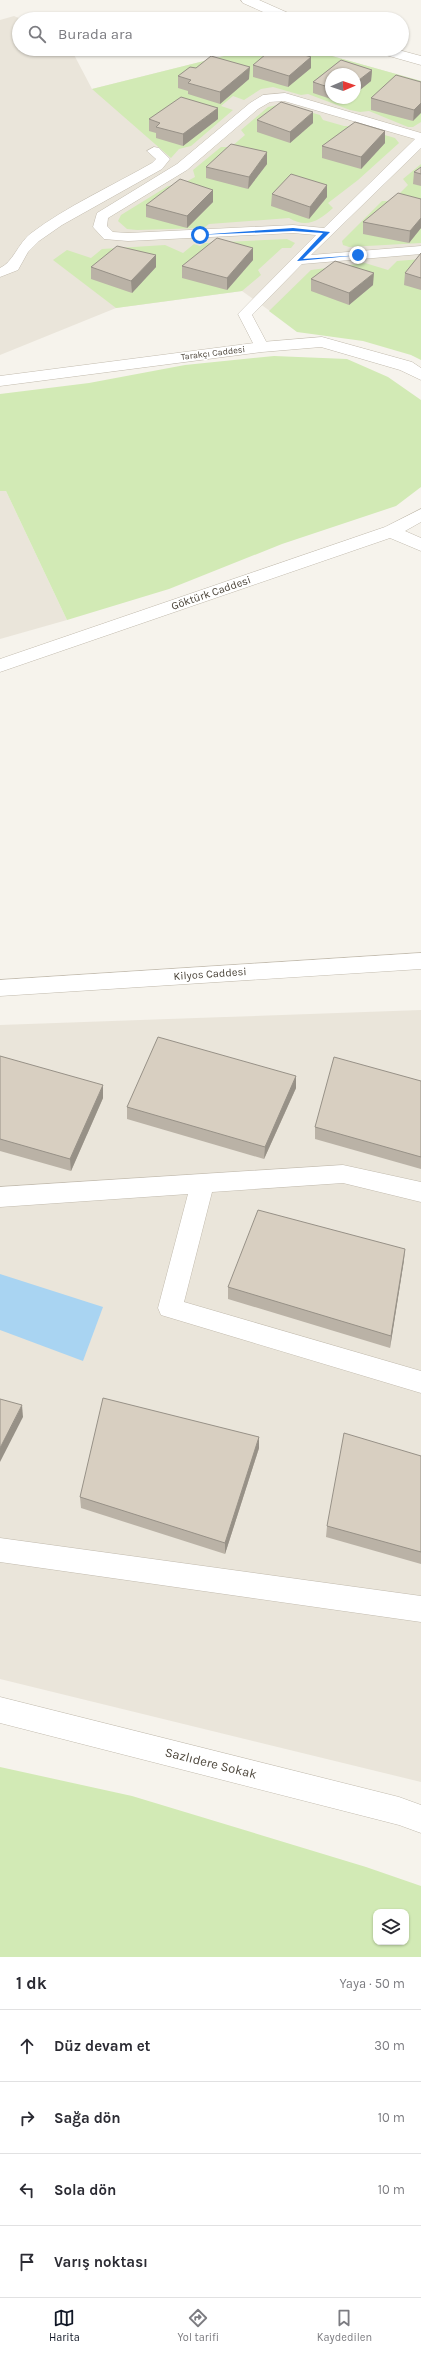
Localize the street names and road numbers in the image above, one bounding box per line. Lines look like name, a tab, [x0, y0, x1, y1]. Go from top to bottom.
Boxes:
street label: Tarakçı Caddesi	[180, 344, 246, 363]
street label: Göktürk Caddesi	[169, 573, 253, 613]
street label: Kilyos Caddesi	[173, 965, 247, 983]
street label: Sazlıdere Sokak	[163, 1744, 259, 1782]

